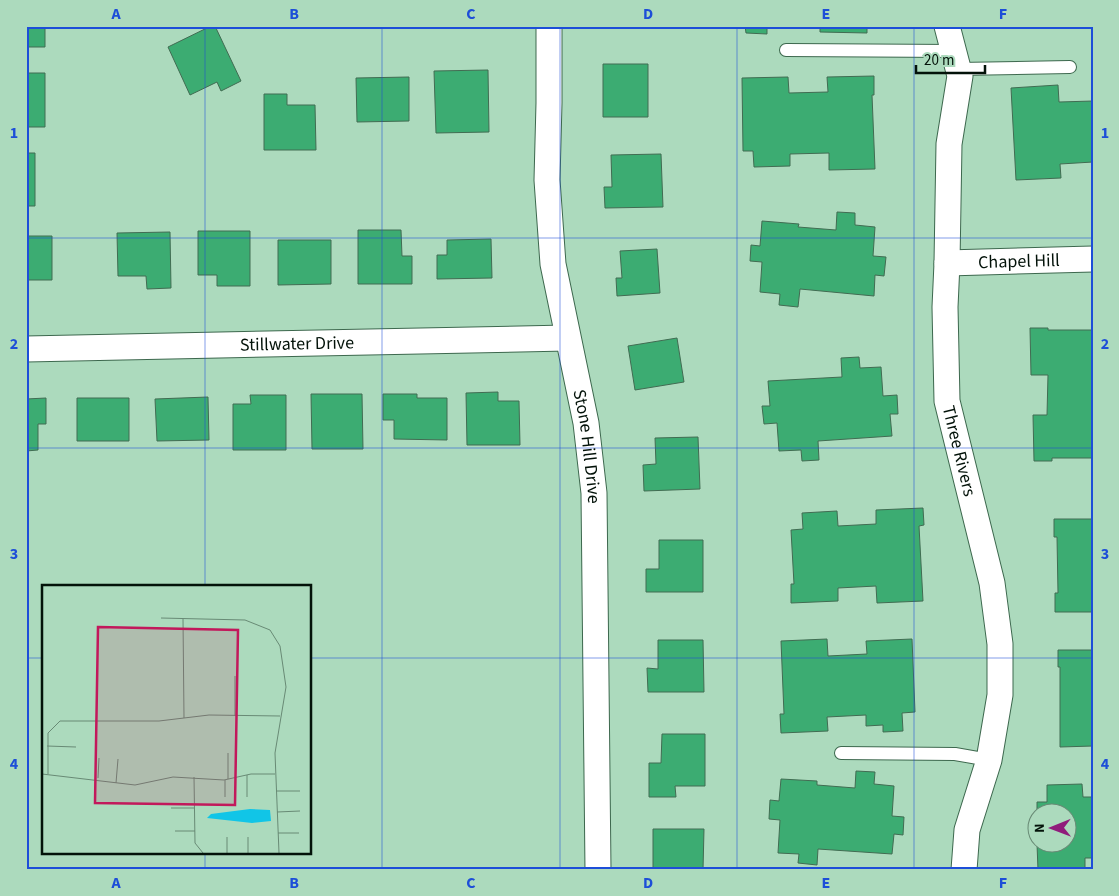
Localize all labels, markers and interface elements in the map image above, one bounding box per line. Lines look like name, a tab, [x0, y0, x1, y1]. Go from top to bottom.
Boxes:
text: A	[110, 3, 121, 25]
text: B	[289, 3, 299, 25]
text: C	[466, 3, 476, 25]
text: D	[643, 3, 653, 25]
text: E	[822, 3, 830, 25]
text: F	[999, 3, 1007, 25]
scale bar	[916, 42, 985, 74]
text: 20 m	[924, 50, 954, 71]
text: 1	[10, 122, 18, 144]
text: 1	[1101, 122, 1109, 144]
street label: Chapel Hill	[978, 247, 1060, 275]
street label: Stillwater Drive	[240, 330, 354, 357]
text: 2	[10, 333, 18, 355]
text: 2	[1101, 333, 1109, 355]
street label: Stone Hill Drive	[567, 387, 607, 504]
street label: Three Rivers	[936, 403, 983, 499]
text: 3	[10, 543, 18, 565]
text: 3	[1101, 543, 1109, 565]
inset map	[42, 585, 311, 854]
text: 4	[10, 753, 19, 775]
text: 4	[1101, 753, 1110, 775]
north arrow	[1026, 804, 1076, 854]
text: N	[1030, 823, 1050, 833]
text: A	[110, 872, 121, 894]
text: B	[289, 872, 299, 894]
text: C	[466, 872, 476, 894]
text: D	[643, 872, 653, 894]
text: E	[822, 872, 830, 894]
text: F	[999, 872, 1007, 894]

